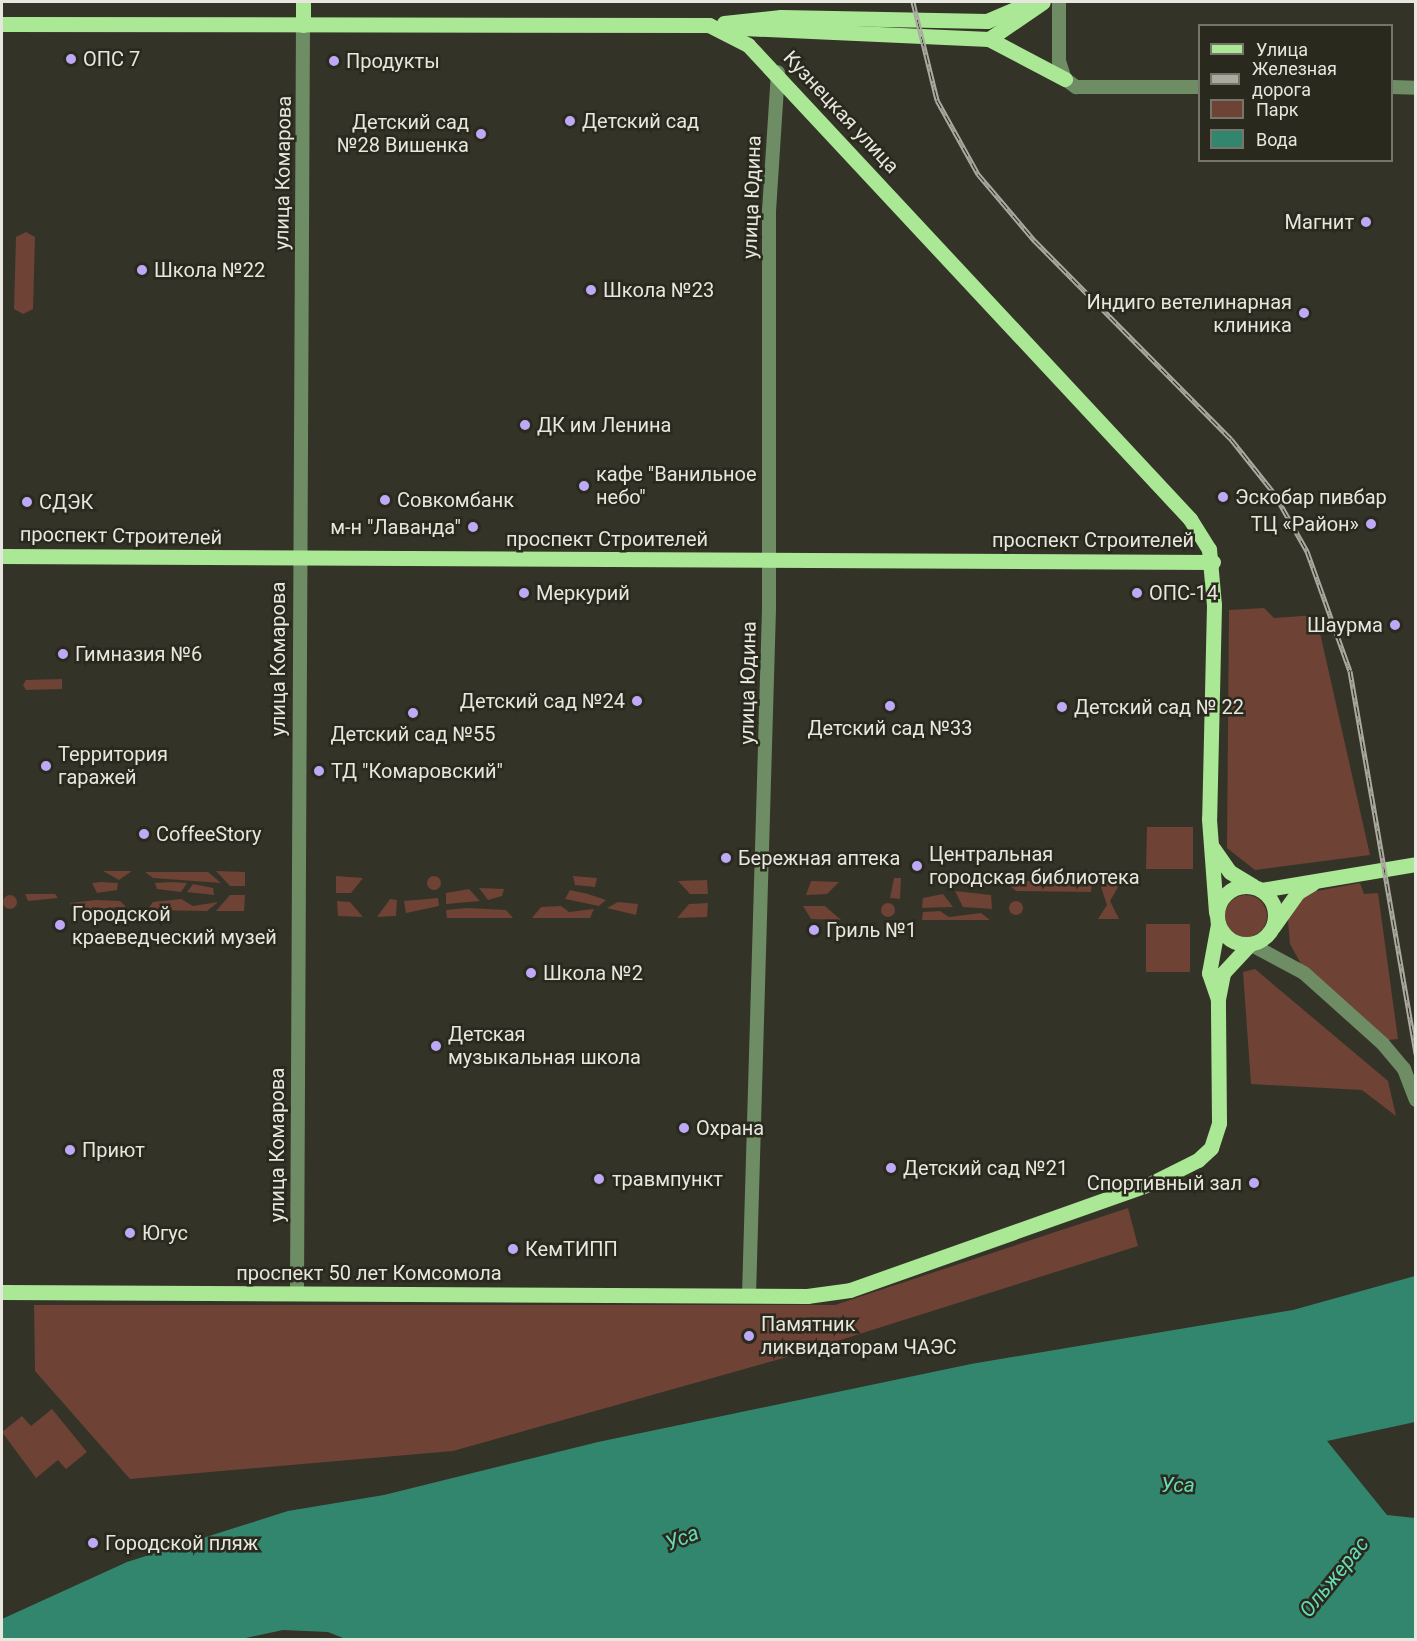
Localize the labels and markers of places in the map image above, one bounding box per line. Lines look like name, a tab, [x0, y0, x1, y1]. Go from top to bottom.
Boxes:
place label: ОПС 7	[83, 47, 140, 71]
place label: Продукты	[346, 49, 440, 73]
marker: ОПС 7	[64, 52, 78, 66]
marker: Продукты	[327, 54, 341, 68]
place label: Детский сад	[582, 109, 699, 133]
place label: Детский сад №28 Вишенка	[337, 110, 469, 157]
marker: Детский сад	[563, 114, 577, 128]
marker: Детский сад №28 Вишенка	[474, 127, 488, 141]
place label: Магнит	[1285, 210, 1354, 234]
marker: Магнит	[1359, 215, 1373, 229]
place label: Школа №22	[154, 258, 265, 282]
marker: Школа №22	[135, 263, 149, 277]
place label: Школа №23	[603, 278, 714, 302]
marker: Школа №23	[584, 283, 598, 297]
place label: Индиго ветелинарная клиника	[1087, 290, 1292, 337]
marker: Индиго ветелинарная клиника	[1297, 306, 1311, 320]
place label: ДК им Ленина	[537, 413, 671, 437]
marker: ДК им Ленина	[518, 418, 532, 432]
place label: кафе "Ванильное небо"	[596, 462, 757, 509]
marker: кафе "Ванильное небо"	[577, 479, 591, 493]
place label: Эскобар пивбар	[1235, 485, 1387, 509]
place label: Совкомбанк	[397, 488, 514, 512]
place label: СДЭК	[39, 490, 93, 514]
marker: Эскобар пивбар	[1216, 490, 1230, 504]
marker: Совкомбанк	[378, 493, 392, 507]
marker: СДЭК	[20, 495, 34, 509]
place label: ТЦ «Район»	[1251, 512, 1359, 536]
place label: м-н "Лаванда"	[330, 515, 461, 539]
marker: ТЦ «Район»	[1364, 517, 1378, 531]
marker: м-н "Лаванда"	[466, 520, 480, 534]
place label: Меркурий	[536, 581, 630, 605]
place label: ОПС-14	[1149, 581, 1218, 605]
marker: Меркурий	[517, 586, 531, 600]
marker: ОПС-14	[1130, 586, 1144, 600]
place label: Шаурма	[1307, 613, 1383, 637]
marker: Шаурма	[1388, 618, 1402, 632]
place label: Гимназия №6	[75, 642, 202, 666]
marker: Гимназия №6	[56, 647, 70, 661]
place label: Детский сад №24	[460, 689, 625, 713]
marker: Детский сад №24	[630, 694, 644, 708]
place label: Детский сад № 22	[1074, 695, 1244, 719]
marker: Детский сад №33	[883, 699, 897, 713]
marker: Детский сад № 22	[1055, 700, 1069, 714]
marker: Детский сад №55	[406, 706, 420, 720]
place label: Детский сад №33	[807, 716, 973, 740]
place label: Детский сад №55	[330, 722, 496, 746]
place label: Территория гаражей	[58, 742, 168, 789]
marker: Территория гаражей	[39, 759, 53, 773]
place label: ТД "Комаровский"	[331, 759, 503, 783]
marker: ТД "Комаровский"	[312, 764, 326, 778]
place label: CoffeeStory	[156, 822, 261, 846]
marker: CoffeeStory	[137, 827, 151, 841]
place label: Центральная городская библиотека	[929, 843, 1140, 890]
place label: Бережная аптека	[738, 846, 900, 870]
marker: Бережная аптека	[719, 851, 733, 865]
marker: Центральная городская библиотека	[910, 859, 924, 873]
place label: Городской краеведческий музей	[72, 902, 277, 949]
marker: Городской краеведческий музей	[53, 918, 67, 932]
place label: Гриль №1	[826, 918, 917, 942]
marker: Гриль №1	[807, 923, 821, 937]
place label: Школа №2	[543, 961, 643, 985]
marker: Школа №2	[524, 966, 538, 980]
place label: Детская музыкальная школа	[448, 1022, 641, 1069]
marker: Детская музыкальная школа	[429, 1039, 443, 1053]
place label: Охрана	[696, 1116, 764, 1140]
marker: Охрана	[677, 1121, 691, 1135]
place label: Приют	[82, 1138, 145, 1162]
marker: Приют	[63, 1143, 77, 1157]
place label: Детский сад №21	[903, 1156, 1068, 1180]
marker: Детский сад №21	[884, 1161, 898, 1175]
place label: травмпункт	[612, 1167, 723, 1191]
marker: травмпункт	[590, 1170, 608, 1188]
place label: Спортивный зал	[1087, 1171, 1242, 1195]
marker: Спортивный зал	[1247, 1176, 1261, 1190]
place label: Югус	[142, 1221, 188, 1245]
marker: Югус	[123, 1226, 137, 1240]
place label: КемТИПП	[525, 1237, 618, 1261]
marker: КемТИПП	[506, 1242, 520, 1256]
place label: Памятник ликвидаторам ЧАЭС	[761, 1312, 957, 1359]
marker: Памятник ликвидаторам ЧАЭС	[742, 1329, 756, 1343]
place label: Городской пляж	[105, 1531, 258, 1555]
marker: Городской пляж	[86, 1536, 100, 1550]

